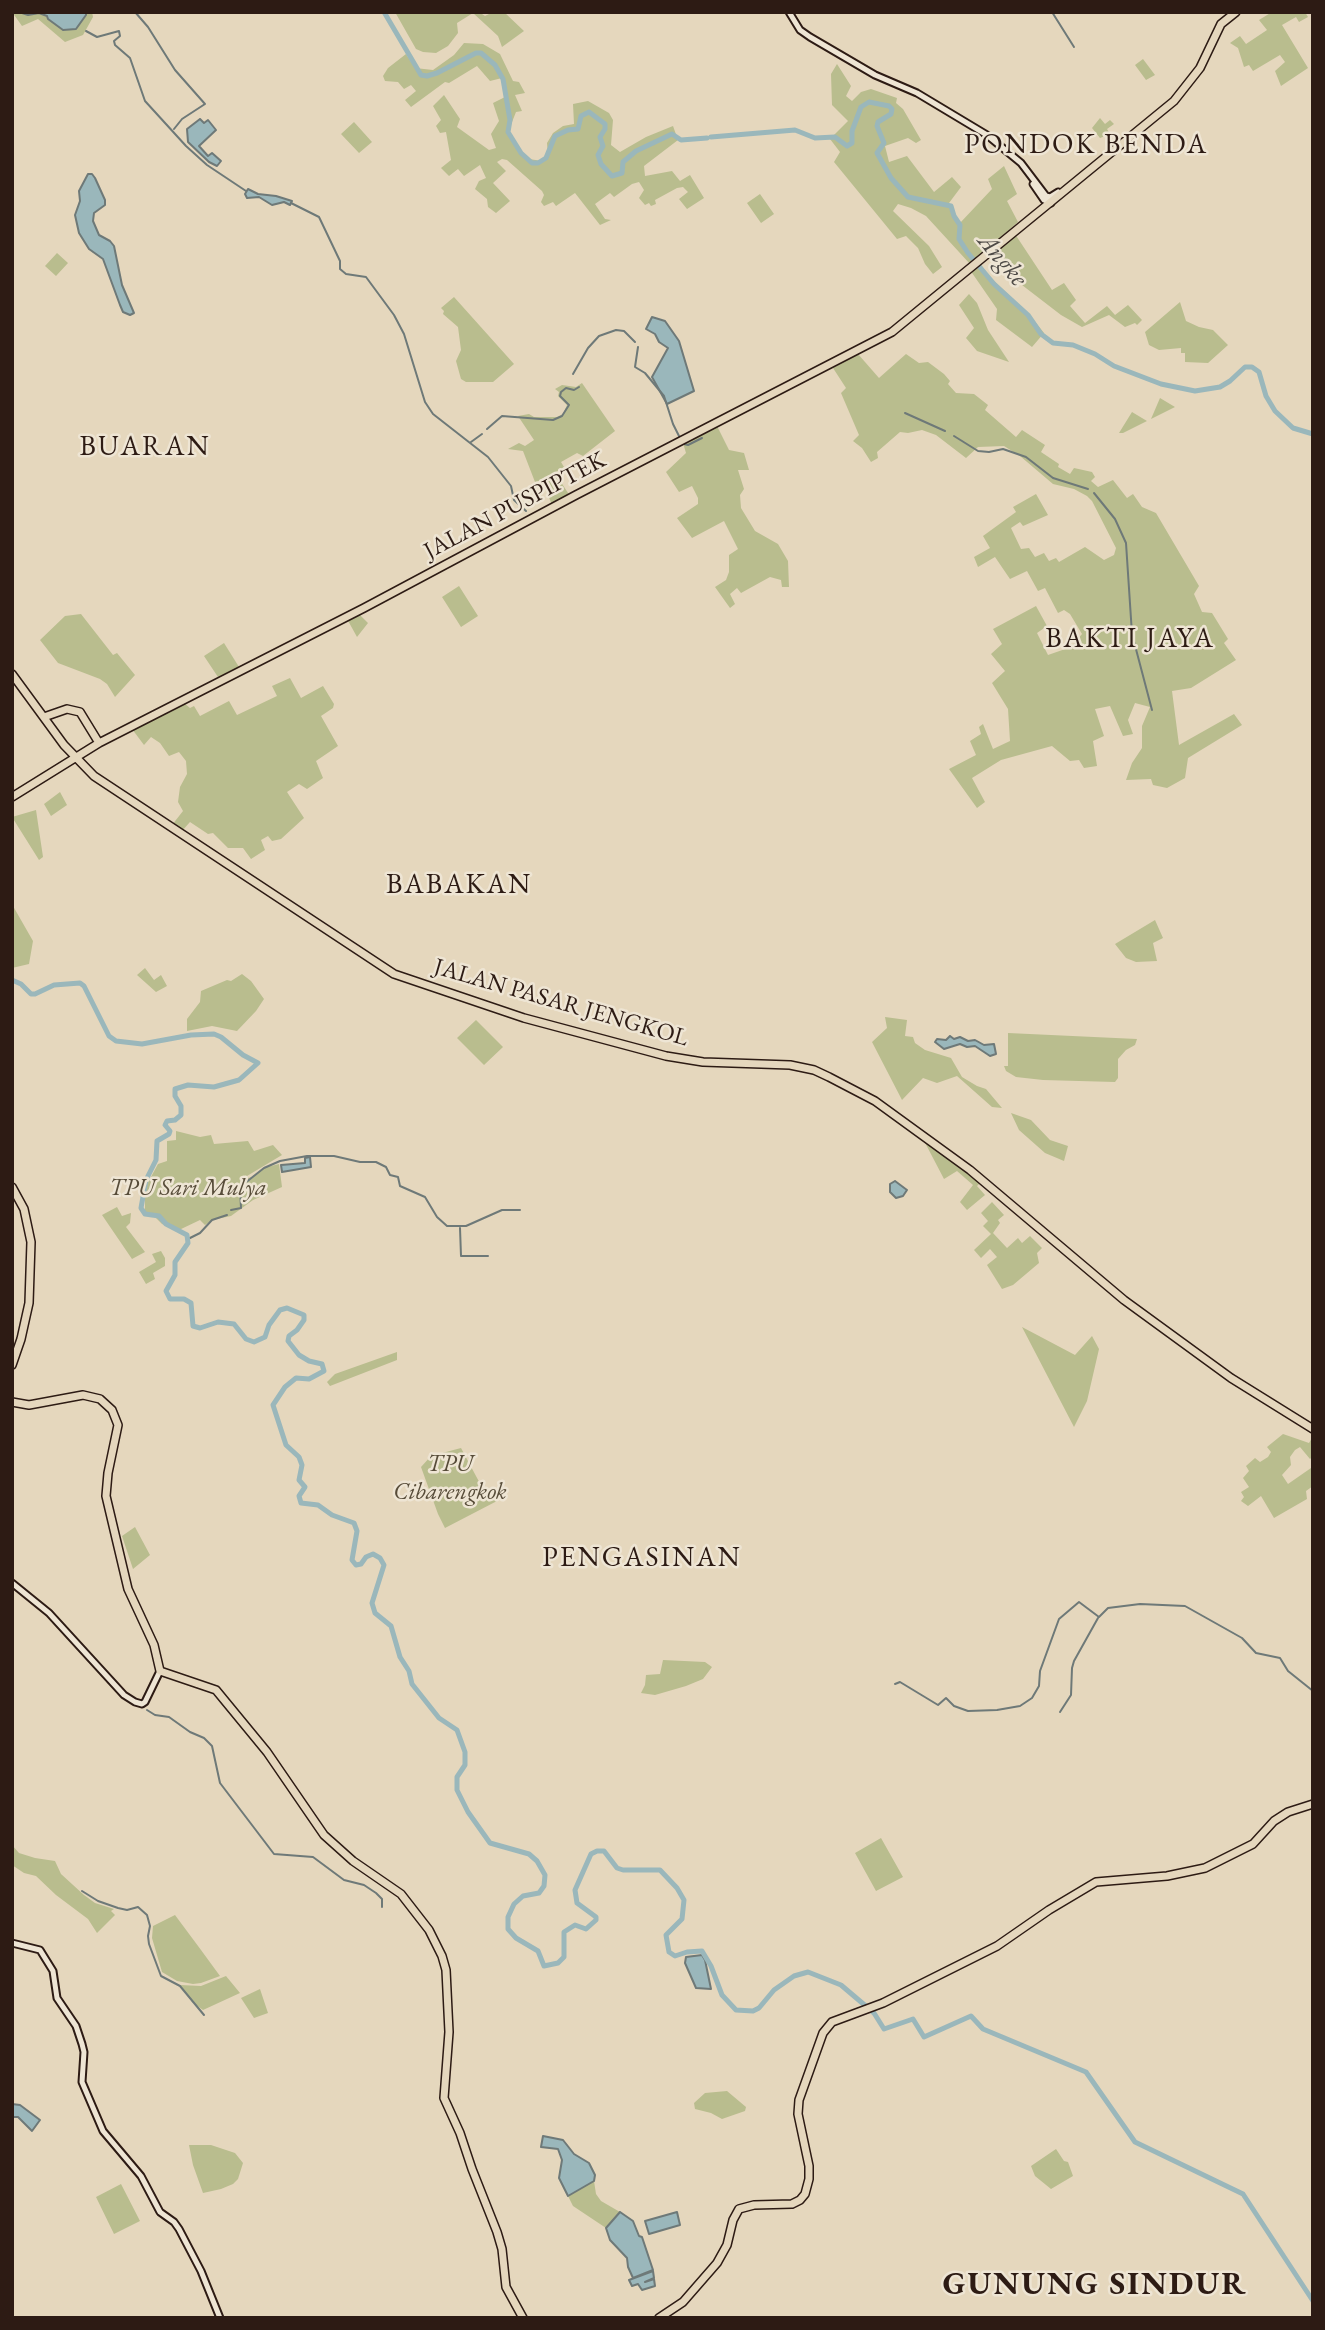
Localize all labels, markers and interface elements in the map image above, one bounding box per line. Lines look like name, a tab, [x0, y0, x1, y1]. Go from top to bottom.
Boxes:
district label: PONDOK BENDA	[965, 128, 1207, 162]
water label: Angke	[970, 227, 1034, 293]
district label: BUARAN	[80, 430, 210, 464]
street label: JALAN PUSPIPTEK	[419, 446, 611, 566]
district label: BAKTI JAYA	[1046, 622, 1214, 656]
district label: BABAKAN	[387, 868, 531, 902]
street label: JALAN PASAR JENGKOL	[430, 953, 692, 1053]
park label: TPU Sari Mulya	[109, 1174, 267, 1202]
park label: TPU Cibarengkok	[393, 1450, 507, 1506]
district label: PENGASINAN	[544, 1541, 740, 1575]
district label: GUNUNG SINDUR	[944, 2266, 1246, 2304]

